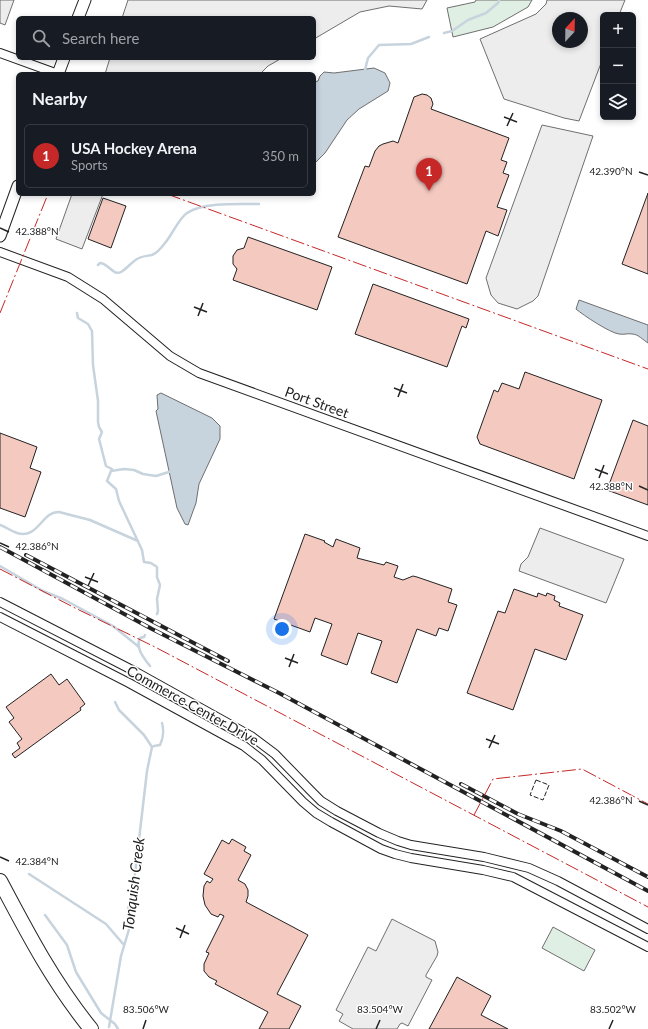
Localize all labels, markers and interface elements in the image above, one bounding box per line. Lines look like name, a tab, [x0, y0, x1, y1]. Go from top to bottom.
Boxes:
north arrow	[552, 12, 588, 48]
map controls	[600, 12, 636, 120]
button: +	[600, 12, 636, 48]
search box	[16, 16, 316, 60]
icon: search	[30, 27, 52, 49]
text: Search here	[62, 29, 139, 47]
button: −	[600, 48, 636, 84]
button: layers	[600, 84, 636, 120]
text: Nearby	[32, 88, 87, 109]
text: USA Hockey Arena	[71, 139, 197, 157]
text: 1	[42, 148, 50, 164]
text: 350 m	[262, 148, 299, 164]
text: Sports	[71, 157, 108, 173]
pin: 1	[416, 158, 442, 191]
text: 42.390°N	[589, 165, 633, 177]
text: 42.388°N	[15, 225, 59, 237]
street label: Port Street	[283, 383, 351, 421]
text: 42.388°N	[589, 480, 633, 492]
text: 42.386°N	[15, 540, 59, 552]
your location	[272, 619, 292, 639]
street label: Commerce Center Drive	[124, 662, 262, 748]
text: 42.386°N	[589, 794, 633, 806]
water label: Tonquish Creek	[118, 835, 148, 932]
text: 42.384°N	[15, 855, 59, 867]
text: 83.506°W	[123, 1003, 170, 1015]
text: 83.504°W	[357, 1003, 404, 1015]
text: 83.502°W	[590, 1003, 637, 1015]

